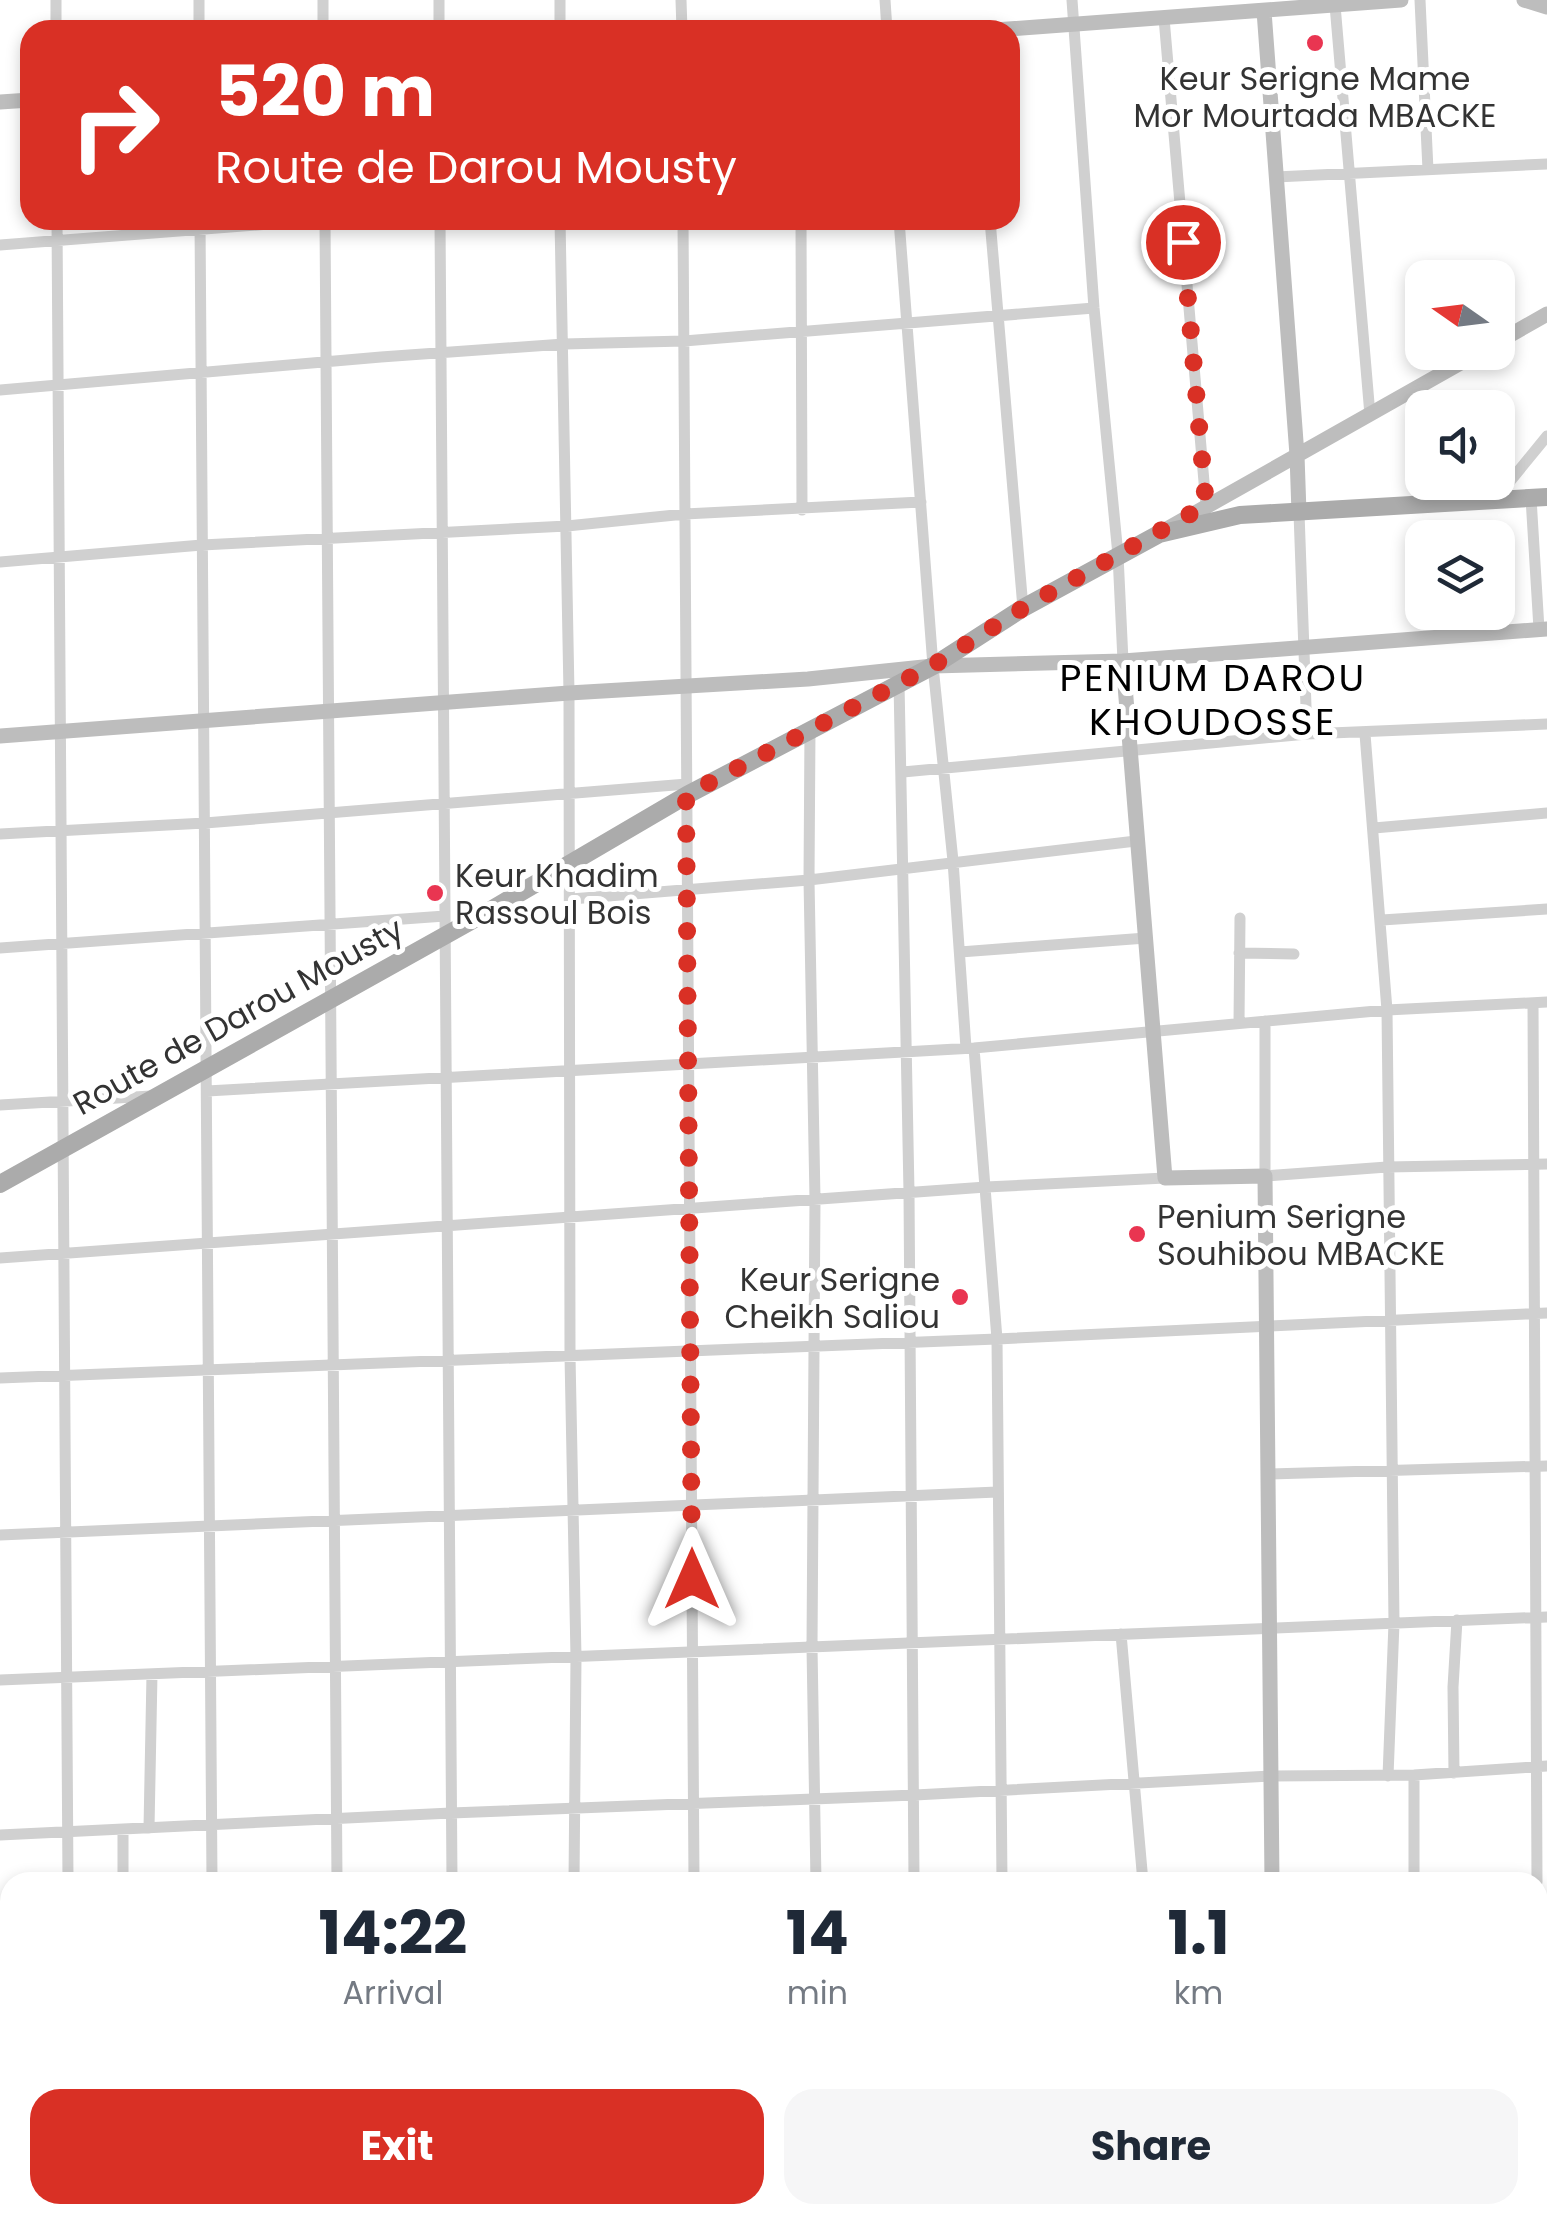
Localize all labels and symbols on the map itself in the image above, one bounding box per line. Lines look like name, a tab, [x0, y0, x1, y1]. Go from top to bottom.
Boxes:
marker: Keur Serigne Mame Mor Mourtada MBACKE	[1304, 32, 1326, 54]
place label: Keur Serigne Mame Mor Mourtada MBACKE	[1133, 56, 1497, 138]
pin	[1141, 200, 1226, 285]
north arrow	[1405, 260, 1515, 370]
district label: PENIUM DAROU KHOUDOSSE	[1059, 651, 1367, 748]
place label: Keur Khadim Rassoul Bois	[455, 853, 659, 935]
marker: Keur Khadim Rassoul Bois	[424, 882, 446, 904]
street label: Route de Darou Mousty	[65, 906, 411, 1126]
place label: Penium Serigne Souhibou MBACKE	[1157, 1194, 1445, 1276]
marker: Penium Serigne Souhibou MBACKE	[1126, 1223, 1148, 1245]
place label: Keur Serigne Cheikh Saliou	[724, 1257, 940, 1339]
marker: Keur Serigne Cheikh Saliou	[949, 1286, 971, 1308]
position arrow	[640, 1527, 744, 1631]

